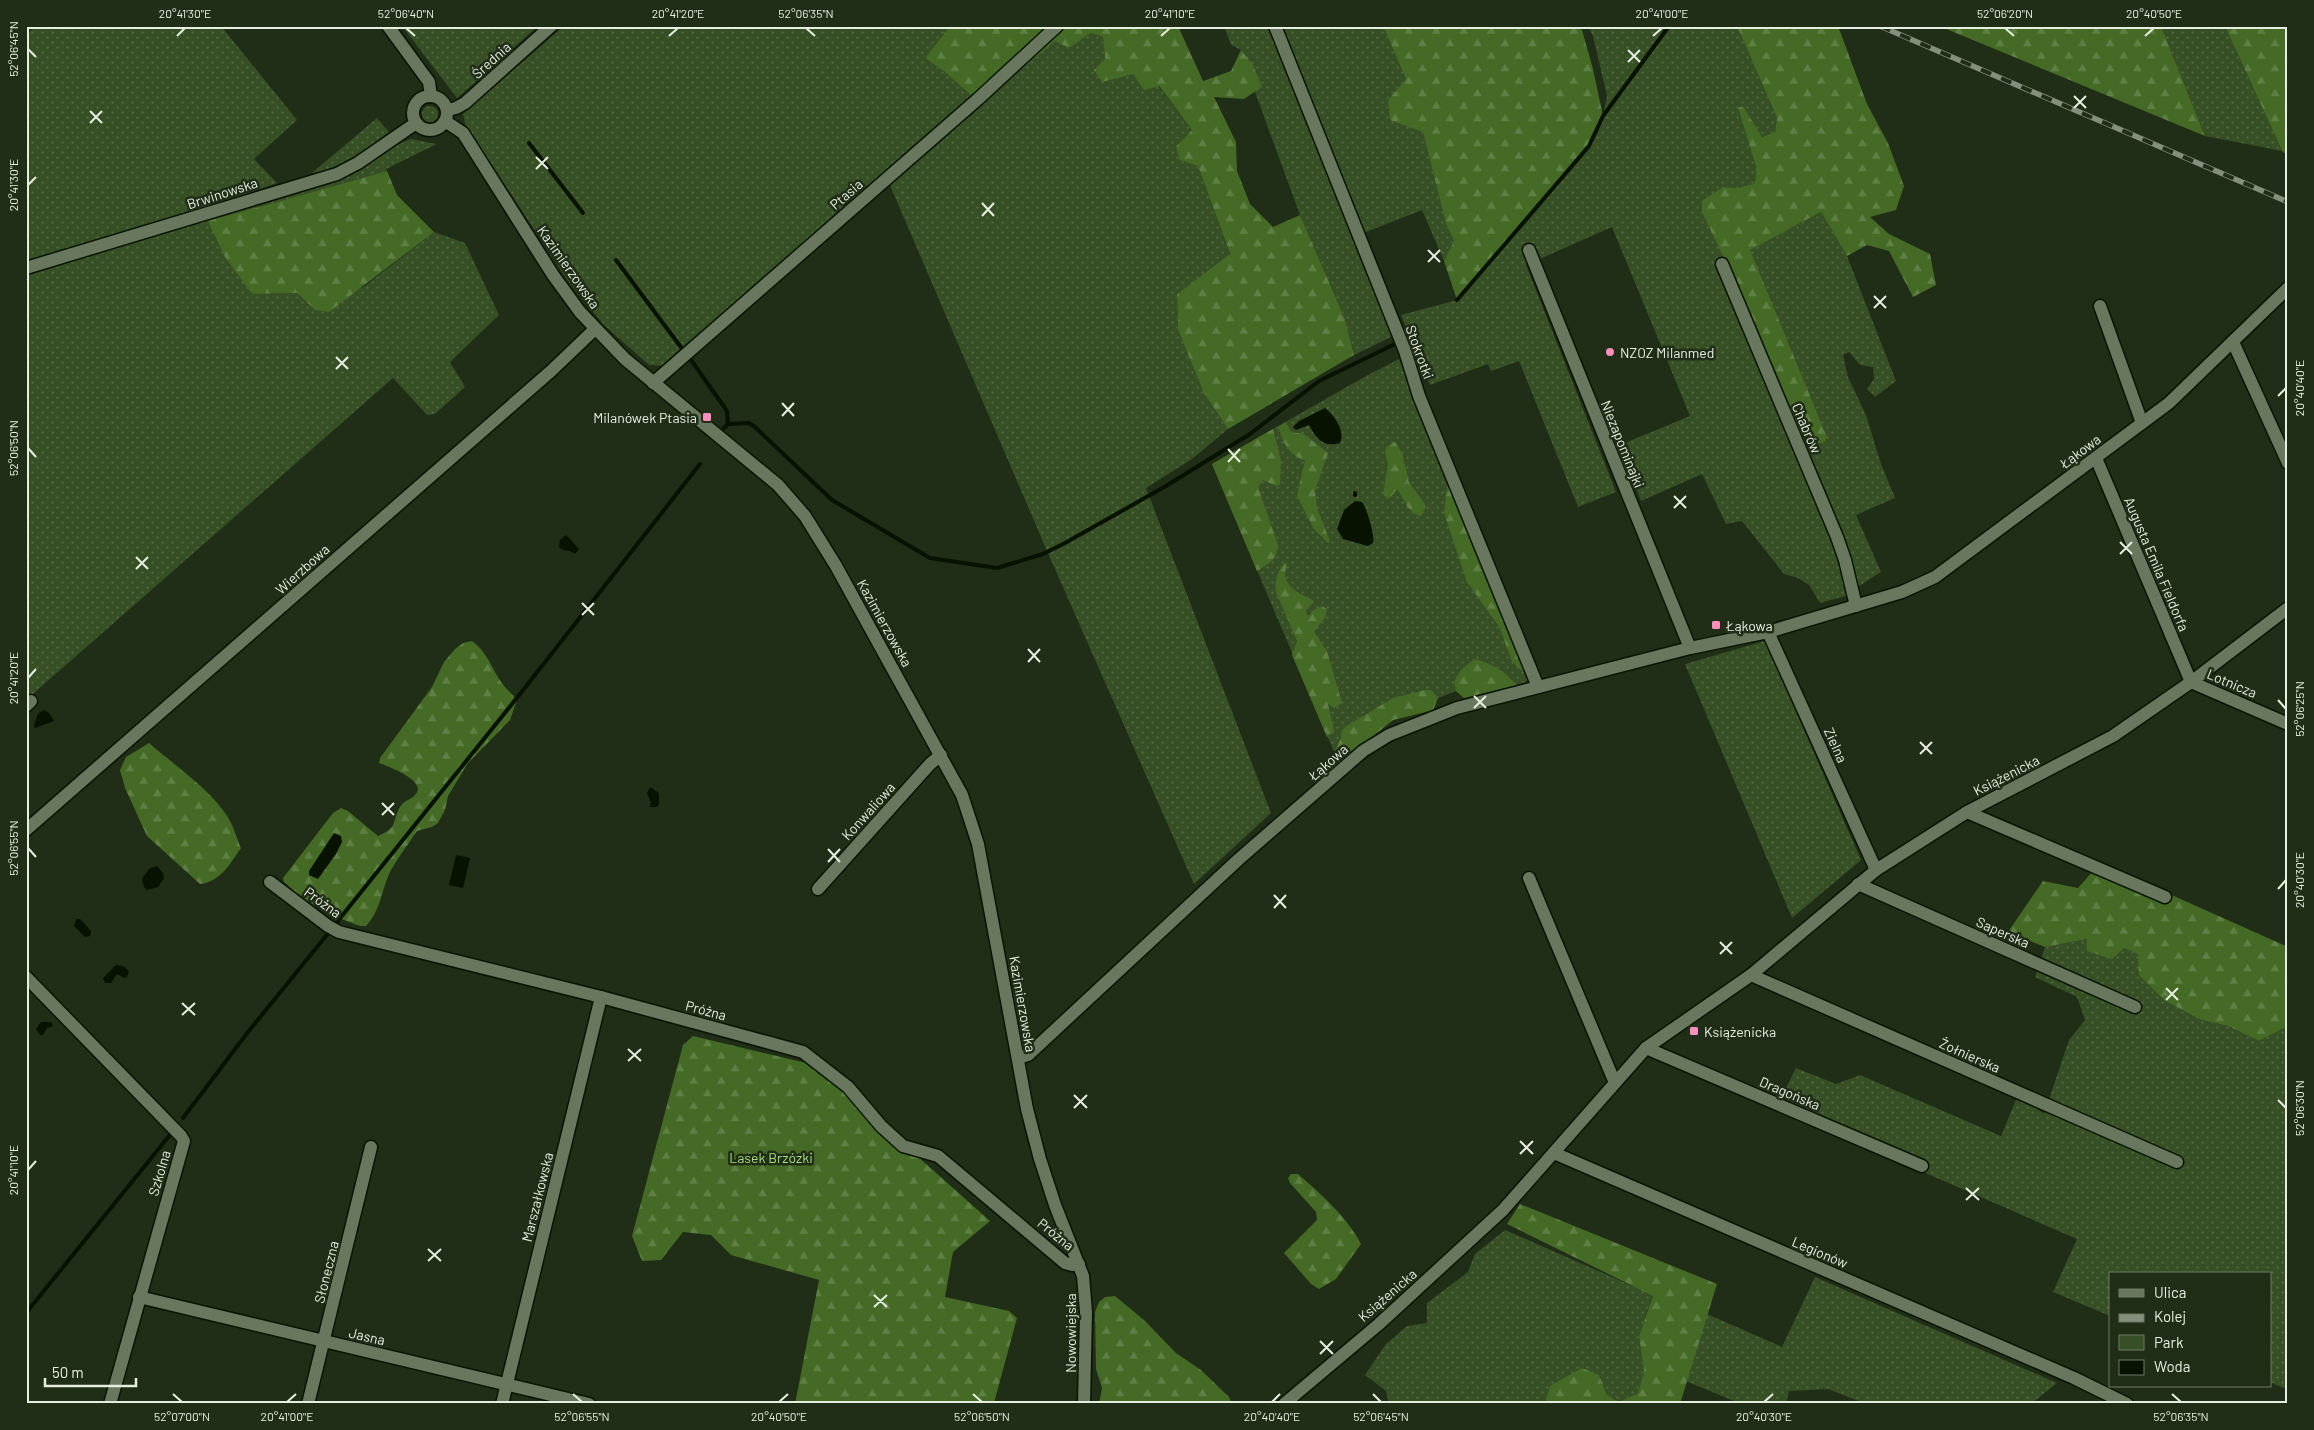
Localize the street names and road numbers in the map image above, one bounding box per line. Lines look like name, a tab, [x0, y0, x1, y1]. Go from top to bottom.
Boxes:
street label: Średnia	[468, 38, 514, 82]
street label: Brwinowska	[185, 174, 259, 212]
street label: Ptasia	[826, 175, 866, 213]
street label: Kazimierzowska	[534, 222, 604, 312]
street label: Stokrotki	[1402, 323, 1438, 381]
street label: Niezapominajki	[1598, 398, 1648, 490]
street label: Chabrów	[1789, 400, 1825, 456]
street label: Łąkowa	[2055, 430, 2104, 472]
street label: Augusta Emila Fieldorfa	[2121, 494, 2193, 634]
street label: Wierzbowa	[272, 540, 332, 598]
street label: Kazimierzowska	[854, 576, 916, 670]
street label: Lotnicza	[2205, 665, 2259, 701]
street label: Zielna	[1821, 725, 1851, 765]
street label: Łąkowa	[1304, 740, 1351, 784]
street label: Książenicka	[1970, 751, 2042, 799]
street label: Konwaliowa	[838, 779, 898, 843]
street label: Próżna	[301, 883, 345, 921]
street label: Saperska	[1974, 913, 2032, 951]
street label: Kazimierzowska	[1006, 955, 1040, 1053]
street label: Próżna	[684, 996, 728, 1024]
street label: Żołnierska	[1937, 1034, 2003, 1076]
street label: Dragońska	[1757, 1073, 1823, 1113]
street label: Szkolna	[144, 1148, 174, 1198]
street label: Marszałkowska	[518, 1150, 556, 1244]
street label: Próżna	[1034, 1214, 1078, 1254]
street label: Legionów	[1790, 1233, 1850, 1271]
street label: Słoneczna	[310, 1239, 342, 1305]
street label: Książenicka	[1354, 1265, 1420, 1325]
street label: Nowowiejska	[1062, 1293, 1079, 1373]
street label: Jasna	[347, 1324, 387, 1348]

